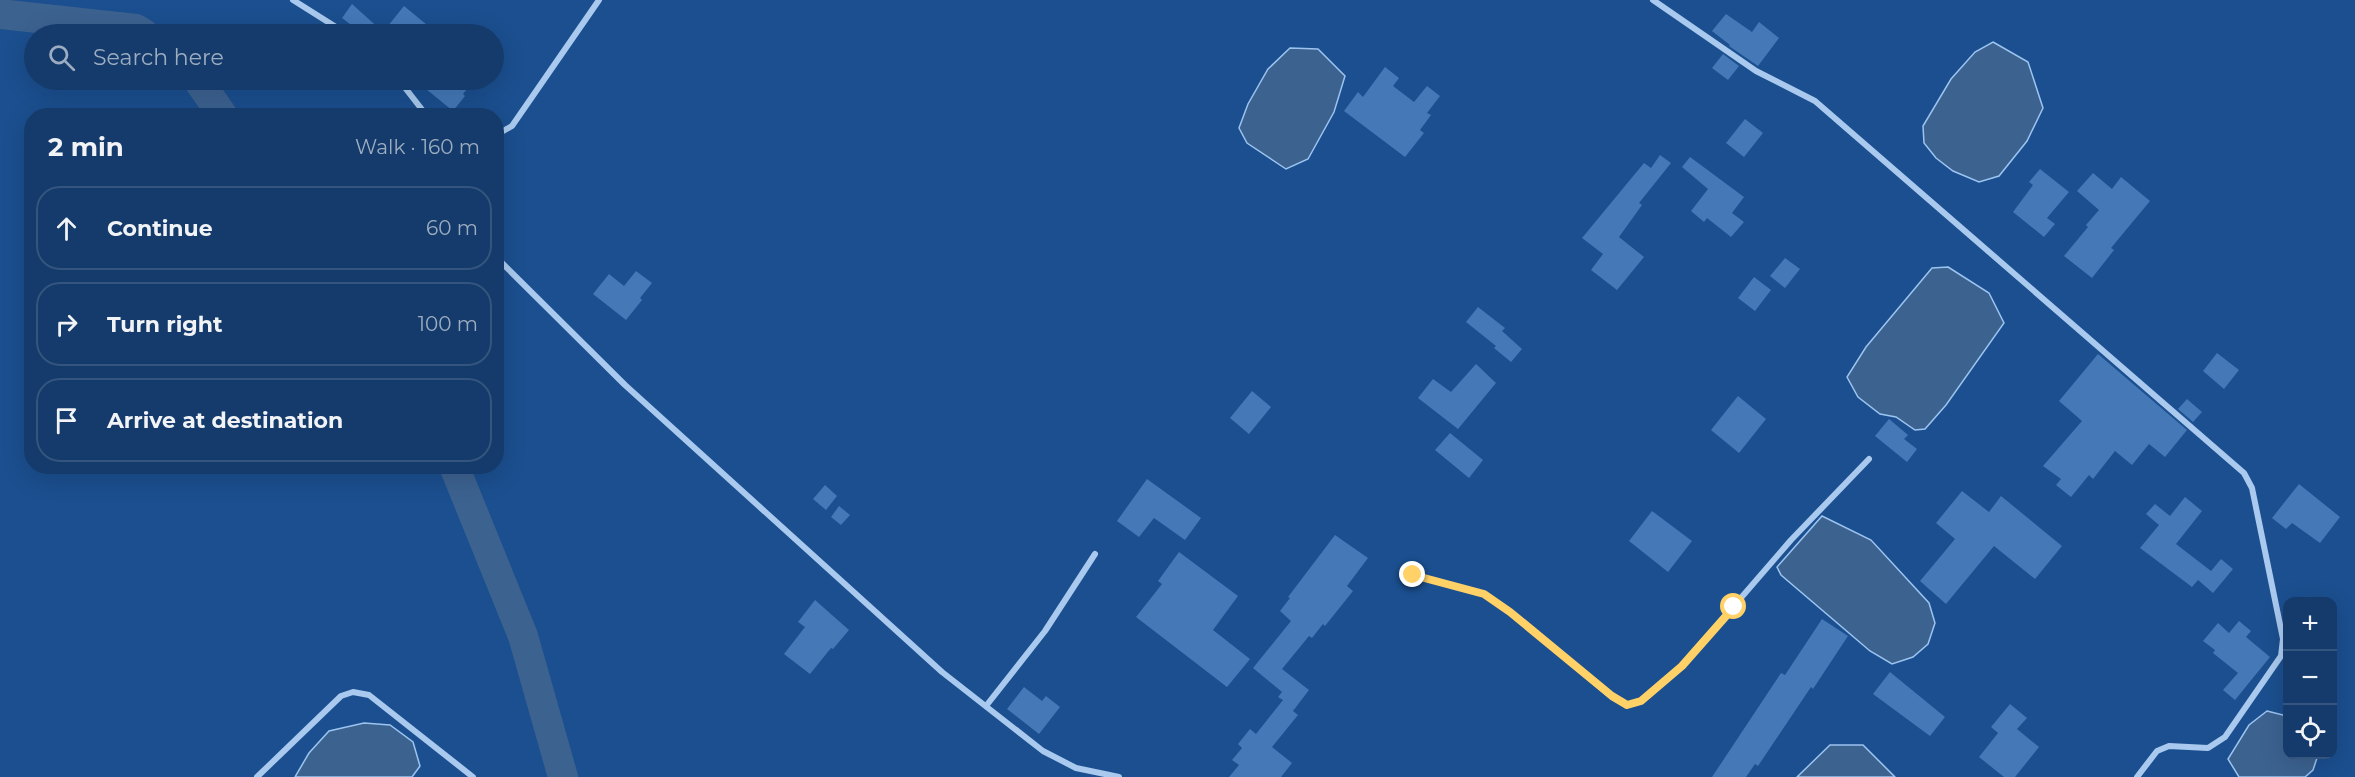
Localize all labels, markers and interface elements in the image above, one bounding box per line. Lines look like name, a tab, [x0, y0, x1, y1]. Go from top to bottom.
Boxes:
search box	[24, 24, 504, 90]
icon: search	[45, 41, 78, 74]
text: Search here	[93, 44, 224, 71]
text: 2 min	[48, 131, 124, 163]
text: Walk · 160 m	[355, 135, 480, 159]
icon: ahead	[50, 212, 83, 245]
text: Continue	[107, 215, 213, 242]
text: 60 m	[426, 216, 478, 240]
icon: right	[50, 308, 83, 341]
text: Turn right	[107, 311, 222, 338]
text: 100 m	[418, 312, 478, 336]
icon: arrive	[50, 404, 83, 437]
text: Arrive at destination	[107, 407, 343, 434]
route end	[1399, 561, 1425, 587]
route start	[1720, 593, 1746, 619]
map controls	[2283, 597, 2337, 759]
button: +	[2283, 597, 2337, 651]
button: −	[2283, 651, 2337, 705]
button: locate	[2283, 705, 2337, 759]

